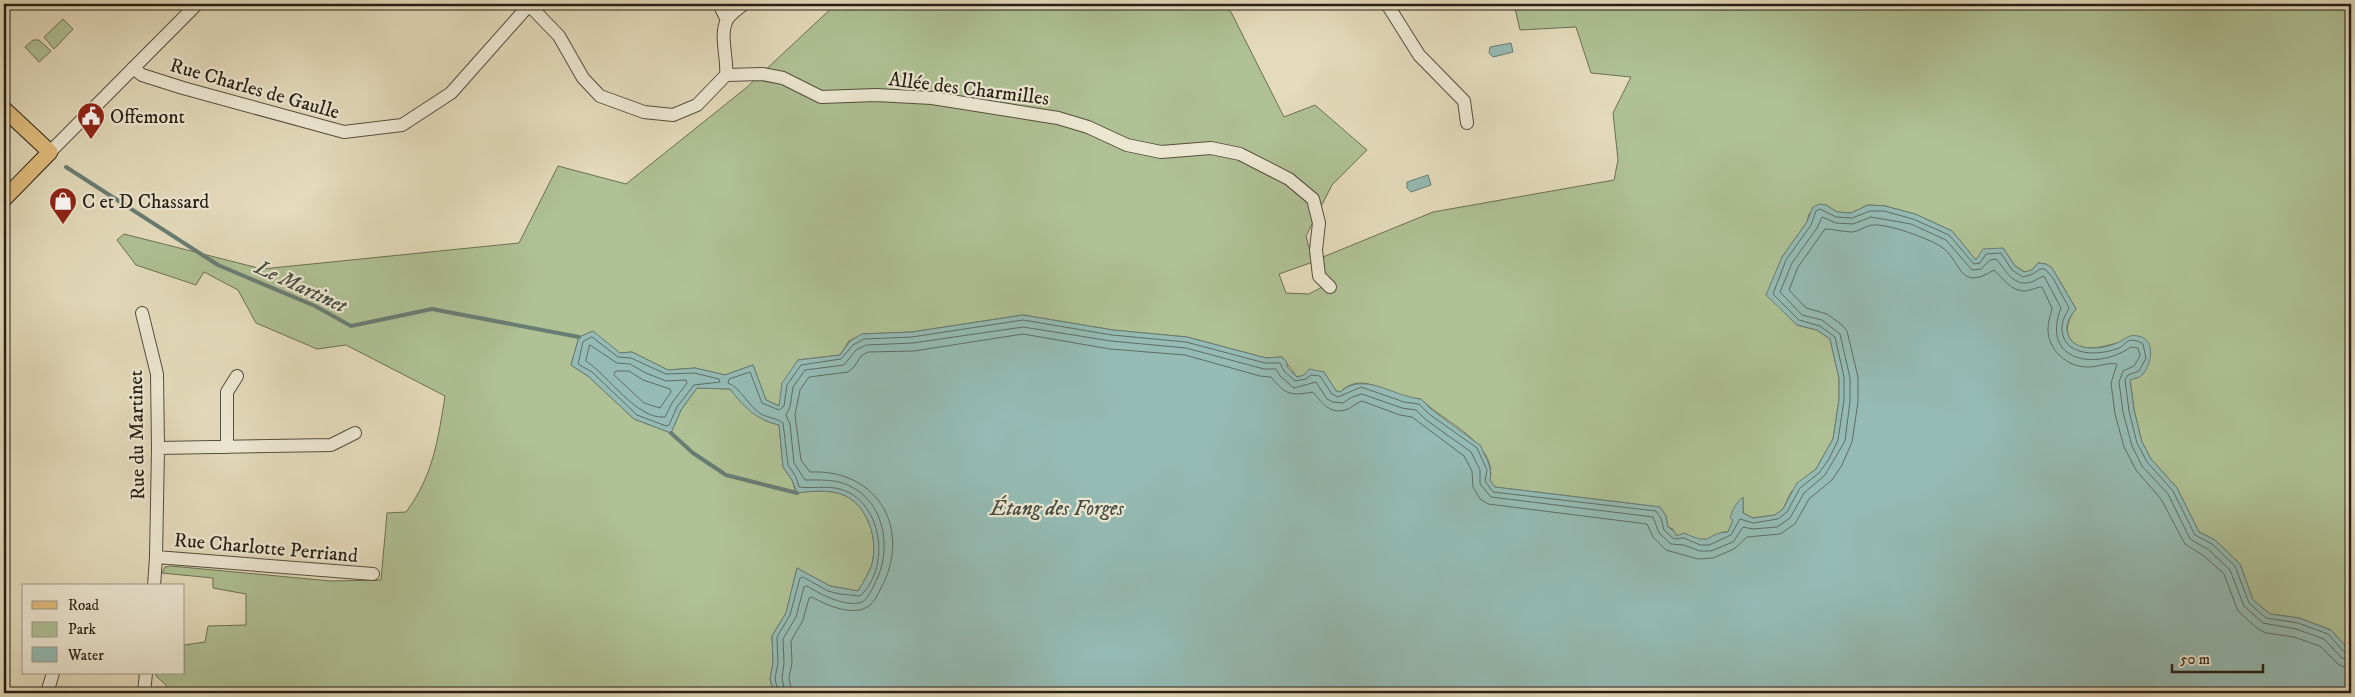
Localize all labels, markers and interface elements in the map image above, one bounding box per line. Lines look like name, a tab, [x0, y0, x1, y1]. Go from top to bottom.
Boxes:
street label: Rue Charles de Gaulle	[167, 53, 342, 126]
street label: Allée des Charmilles	[887, 67, 1051, 112]
public building icon: Offemont	[76, 101, 106, 140]
place label: Offemont	[110, 105, 185, 130]
shop icon: C et D Chassard	[48, 186, 78, 225]
place label: C et D Chassard	[82, 190, 209, 215]
water label: Le Martinet	[250, 254, 352, 320]
street label: Rue du Martinet	[124, 370, 151, 500]
water label: Étang des Forges	[989, 495, 1124, 522]
street label: Rue Charlotte Perriand	[173, 528, 359, 569]
legend	[22, 584, 185, 674]
text: Road	[68, 596, 100, 615]
text: Park	[68, 620, 97, 639]
scale bar	[2172, 642, 2264, 674]
text: Water	[67, 646, 104, 665]
text: 50 m	[2180, 650, 2210, 669]

